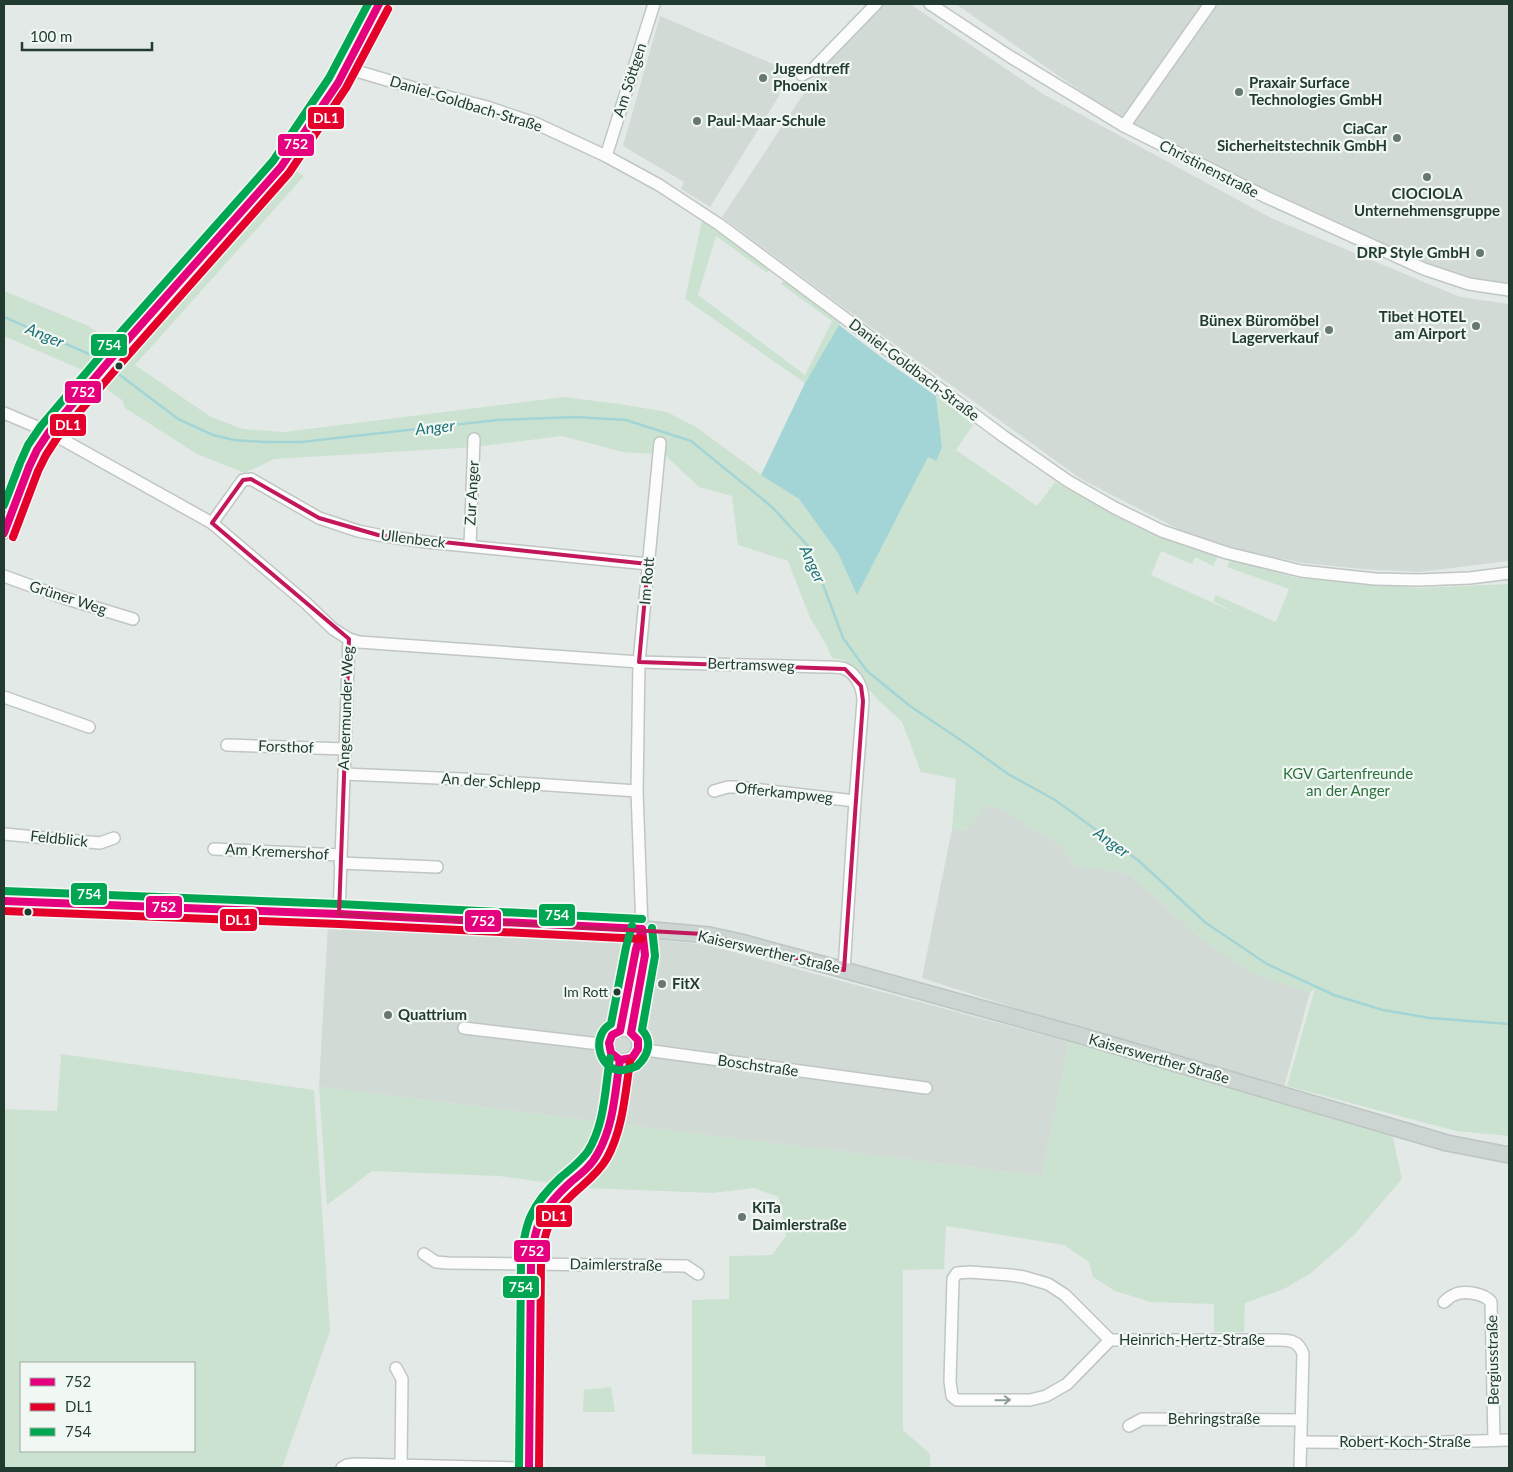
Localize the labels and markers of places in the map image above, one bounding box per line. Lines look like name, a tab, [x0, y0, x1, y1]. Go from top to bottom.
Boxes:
place label: Jugendtreff Phoenix	[773, 59, 850, 94]
marker: Jugendtreff Phoenix	[757, 72, 769, 84]
place label: Praxair Surface Technologies GmbH	[1249, 73, 1382, 108]
marker: Praxair Surface Technologies GmbH	[1233, 86, 1245, 98]
place label: Paul-Maar-Schule	[707, 111, 826, 129]
marker: Paul-Maar-Schule	[691, 115, 703, 127]
place label: CiaCar Sicherheitstechnik GmbH	[1217, 119, 1387, 154]
marker: CiaCar Sicherheitstechnik GmbH	[1391, 132, 1403, 144]
marker: CIOCIOLA Unternehmensgruppe	[1421, 171, 1433, 183]
place label: CIOCIOLA Unternehmensgruppe	[1354, 184, 1500, 219]
place label: DRP Style GmbH	[1356, 243, 1470, 261]
marker: DRP Style GmbH	[1474, 247, 1486, 259]
place label: Tibet HOTEL am Airport	[1379, 307, 1466, 342]
place label: Bünex Büromöbel Lagerverkauf	[1199, 311, 1320, 346]
marker: Tibet HOTEL am Airport	[1470, 320, 1482, 332]
marker: Bünex Büromöbel Lagerverkauf	[1323, 324, 1335, 336]
unlabelled marker	[114, 361, 124, 371]
unlabelled marker	[23, 907, 33, 917]
place label: FitX	[672, 974, 701, 992]
marker: FitX	[656, 978, 668, 990]
place label: Im Rott	[563, 983, 608, 1000]
marker: Im Rott	[612, 987, 622, 997]
place label: Quattrium	[398, 1005, 467, 1023]
marker: Quattrium	[382, 1009, 394, 1021]
place label: KiTa Daimlerstraße	[752, 1198, 847, 1233]
marker: KiTa Daimlerstraße	[736, 1211, 748, 1223]

